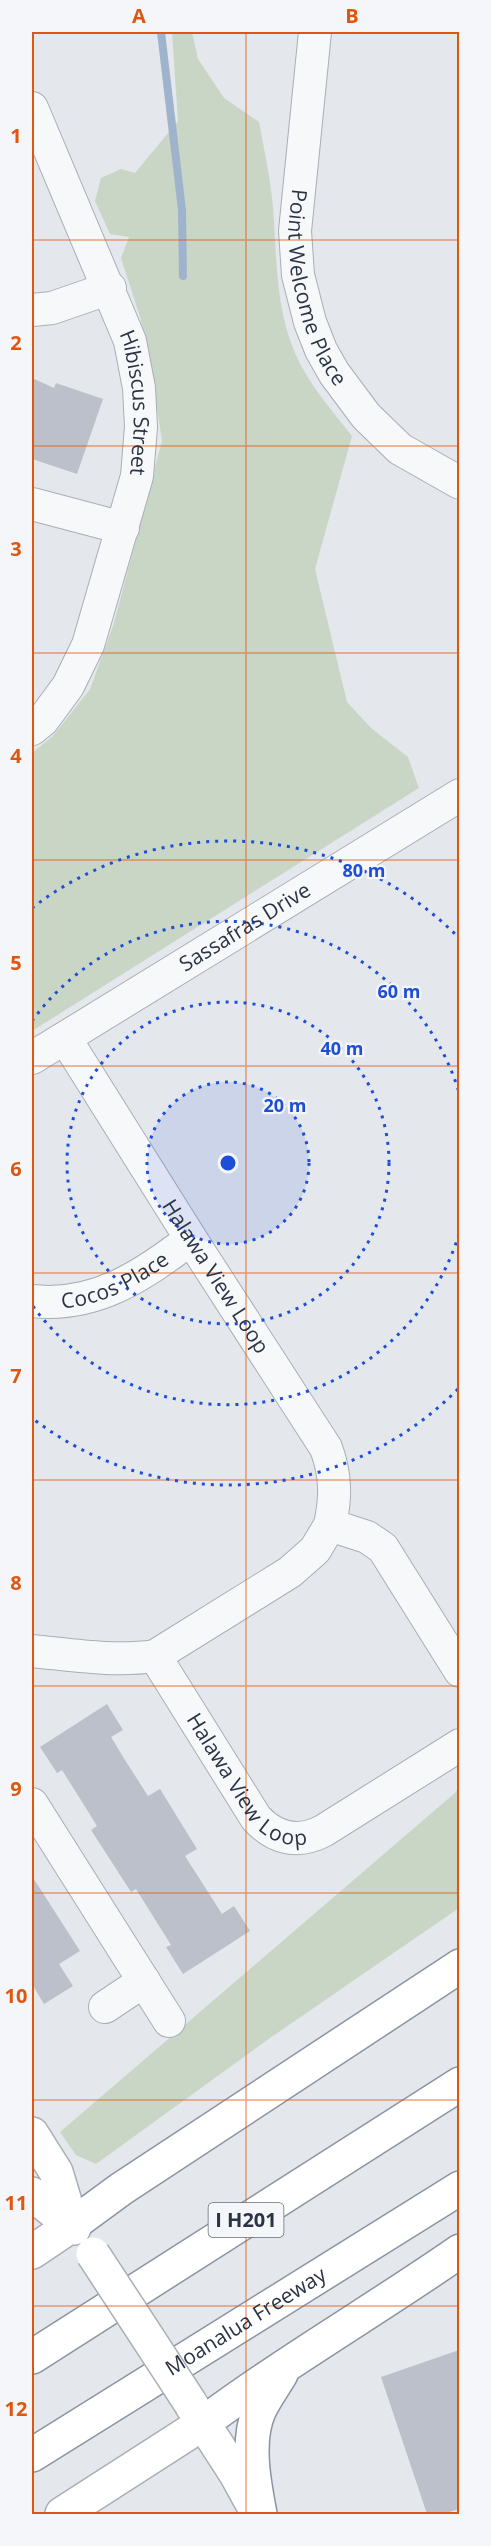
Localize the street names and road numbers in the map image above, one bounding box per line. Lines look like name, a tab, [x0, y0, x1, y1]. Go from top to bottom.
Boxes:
street label: Point Welcome Place	[282, 188, 354, 391]
street label: Hibiscus Street	[114, 325, 156, 476]
street label: Sassafras Drive	[174, 875, 315, 977]
street label: Halawa View Loop	[156, 1194, 276, 1358]
street label: Cocos Place	[59, 1245, 174, 1315]
street label: Halawa View Loop	[181, 1707, 308, 1851]
road number: I H201	[208, 2203, 284, 2237]
street label: Moanalua Freeway	[160, 2260, 331, 2382]

